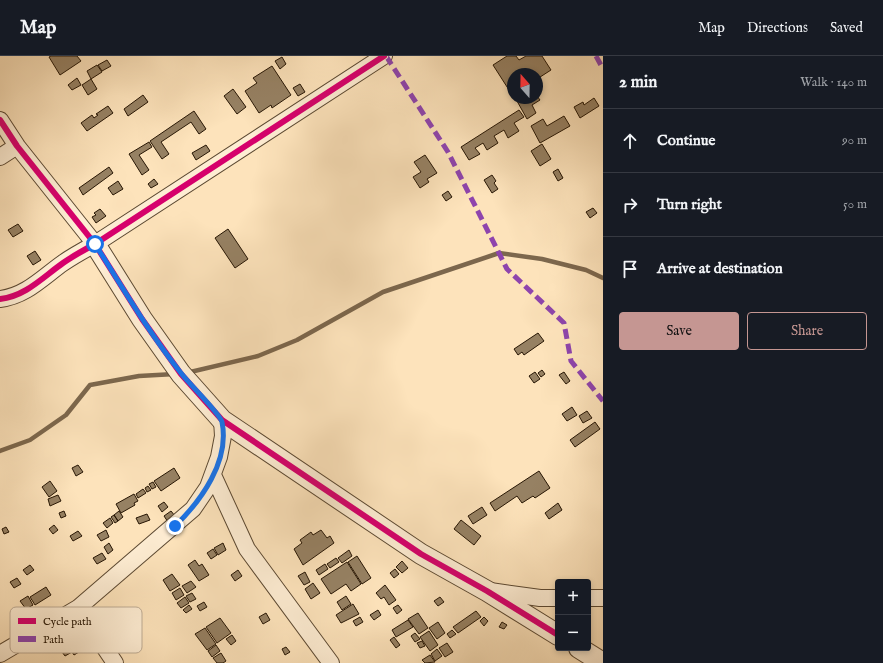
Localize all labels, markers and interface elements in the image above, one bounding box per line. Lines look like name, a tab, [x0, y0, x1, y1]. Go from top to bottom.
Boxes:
text: Map	[20, 16, 56, 40]
text: Map	[698, 19, 725, 37]
text: Directions	[747, 19, 808, 37]
text: Saved	[830, 19, 863, 37]
north arrow	[507, 68, 543, 104]
text: 2 min	[619, 72, 657, 93]
text: Walk · 140 m	[800, 74, 867, 91]
icon: ahead	[619, 130, 641, 152]
text: Continue	[657, 131, 715, 150]
text: 90 m	[842, 132, 867, 149]
icon: right	[619, 194, 641, 216]
text: Turn right	[657, 195, 722, 214]
text: 50 m	[843, 196, 867, 213]
route start	[86, 235, 104, 253]
icon: arrive	[619, 258, 641, 280]
text: Arrive at destination	[657, 259, 783, 278]
button: Save	[619, 312, 739, 350]
button: Share	[747, 312, 867, 350]
route end	[166, 517, 184, 535]
map controls	[555, 579, 591, 651]
button: +	[555, 579, 591, 615]
legend	[10, 607, 142, 653]
text: Cycle path	[43, 615, 92, 629]
button: −	[555, 615, 591, 651]
text: Path	[43, 633, 64, 647]

